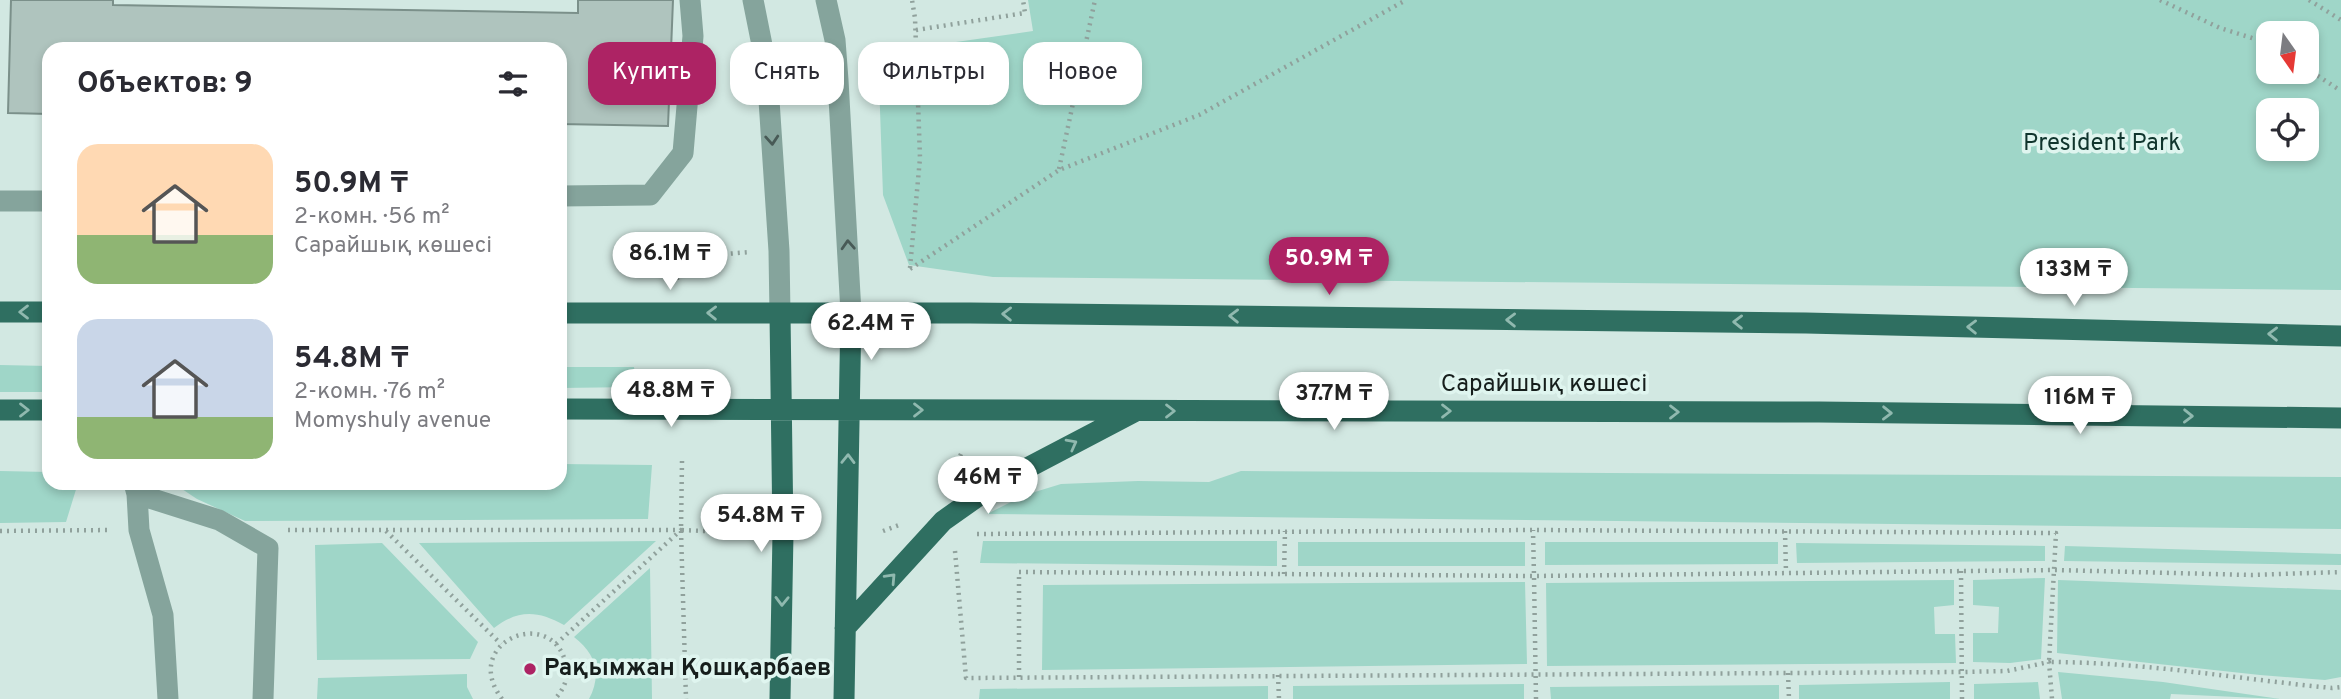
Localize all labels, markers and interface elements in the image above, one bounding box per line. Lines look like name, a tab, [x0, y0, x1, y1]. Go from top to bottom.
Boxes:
north arrow	[2256, 21, 2319, 84]
map controls	[2256, 21, 2319, 161]
chip: Купить	[588, 42, 716, 105]
chip: Снять	[730, 42, 844, 105]
chip: Фильтры	[858, 42, 1009, 105]
chip: Новое	[1023, 42, 1142, 105]
icon: filters	[494, 65, 532, 103]
text: Объектов: 9	[77, 66, 253, 103]
button: locate	[2256, 98, 2319, 161]
park label: President Park	[2023, 129, 2181, 159]
one-way arrow	[764, 135, 779, 146]
text: 50.9M ₸	[294, 166, 409, 203]
icon: home	[133, 172, 217, 256]
text: 2-комн. · 56 m²	[294, 203, 449, 232]
text: Сарайшық көшесі	[294, 232, 492, 261]
pin: 86.1M ₸	[605, 232, 735, 292]
pin: 50.9M ₸	[1264, 238, 1394, 297]
one-way arrow	[840, 239, 855, 250]
text: 86.1M ₸	[629, 240, 711, 269]
text: 50.9M ₸	[1285, 245, 1373, 274]
pin: 133M ₸	[2017, 248, 2131, 308]
text: 133M ₸	[2036, 256, 2112, 285]
pin: 62.4M ₸	[806, 302, 936, 362]
one-way arrow	[19, 304, 29, 320]
one-way arrow	[706, 305, 716, 321]
one-way arrow	[1001, 306, 1011, 322]
one-way arrow	[1228, 309, 1239, 324]
text: 62.4M ₸	[827, 310, 915, 339]
one-way arrow	[1505, 312, 1516, 327]
one-way arrow	[1732, 314, 1743, 330]
one-way arrow	[1966, 319, 1977, 335]
one-way arrow	[2267, 327, 2278, 342]
text: 54.8M ₸	[294, 341, 410, 378]
icon: home	[133, 347, 217, 431]
pin: 48.8M ₸	[606, 370, 736, 429]
street label: Сарайшық көшесі	[1441, 370, 1647, 400]
pin: 37.7M ₸	[1269, 372, 1399, 432]
pin: 116M ₸	[2023, 376, 2137, 436]
text: 48.8M ₸	[627, 377, 715, 406]
text: 2-комн. · 76 m²	[294, 378, 445, 407]
text: 37.7M ₸	[1295, 380, 1373, 409]
text: 116M ₸	[2044, 384, 2116, 413]
one-way arrow	[20, 402, 30, 418]
one-way arrow	[912, 403, 923, 418]
one-way arrow	[1165, 403, 1175, 419]
one-way arrow	[1441, 403, 1452, 419]
one-way arrow	[1669, 404, 1679, 420]
one-way arrow	[1882, 405, 1893, 421]
text: Momyshuly avenue	[294, 407, 491, 436]
one-way arrow	[2183, 408, 2194, 424]
one-way arrow	[1065, 439, 1078, 453]
one-way arrow	[840, 454, 856, 464]
pin: 46M ₸	[939, 456, 1037, 516]
text: 46M ₸	[954, 464, 1022, 493]
pin: 54.8M ₸	[696, 494, 826, 554]
text: 54.8M ₸	[717, 502, 805, 531]
one-way arrow	[883, 573, 895, 586]
one-way arrow	[774, 595, 789, 606]
place label: Рақымжан Қошқарбаев	[544, 654, 831, 684]
marker: Рақымжан Қошқарбаев	[522, 661, 538, 677]

